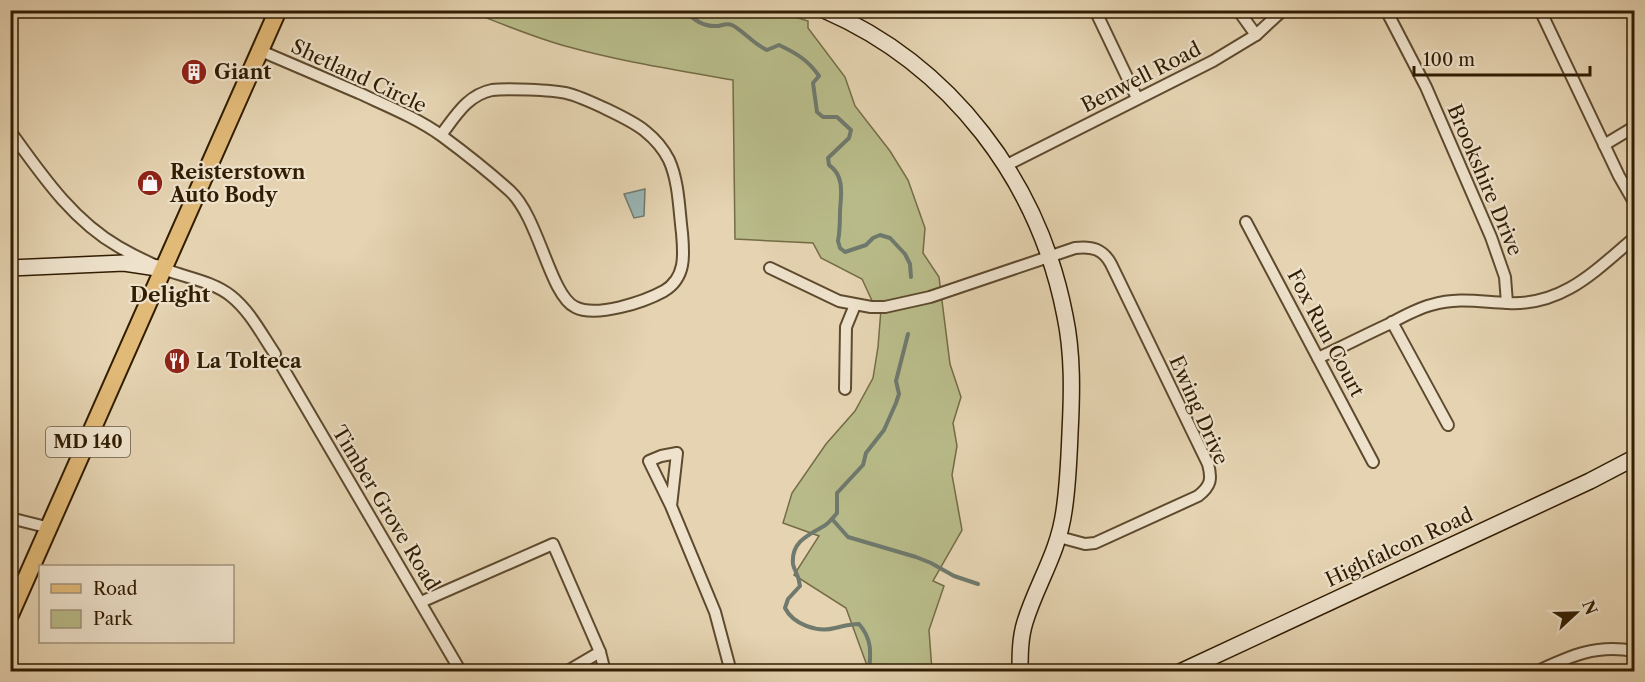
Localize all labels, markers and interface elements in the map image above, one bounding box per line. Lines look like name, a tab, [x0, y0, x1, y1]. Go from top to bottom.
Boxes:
street label: Shetland Circle	[287, 34, 431, 118]
street label: Benwell Road	[1077, 37, 1205, 117]
scale bar	[1414, 39, 1590, 77]
text: 100 m	[1423, 49, 1475, 71]
building icon: Giant	[179, 57, 209, 87]
place label: Giant	[214, 60, 271, 84]
street label: Brookshire Drive	[1442, 101, 1528, 259]
place label: Reisterstown Auto Body	[169, 160, 306, 207]
shop icon: Reisterstown Auto Body	[135, 168, 165, 198]
street label: Fox Run Court	[1282, 265, 1370, 401]
district label: Delight	[130, 282, 211, 307]
restaurant icon: La Tolteca	[162, 346, 192, 376]
place label: La Tolteca	[196, 349, 302, 373]
street label: Ewing Drive	[1164, 352, 1234, 468]
street label: Timber Grove Road	[327, 421, 445, 595]
road number: MD 140	[46, 427, 130, 457]
street label: Highfalcon Road	[1321, 502, 1477, 592]
legend	[39, 565, 234, 643]
text: Road	[93, 578, 138, 600]
north arrow	[1546, 583, 1606, 643]
text: N	[1578, 597, 1602, 618]
text: Park	[93, 608, 134, 630]

